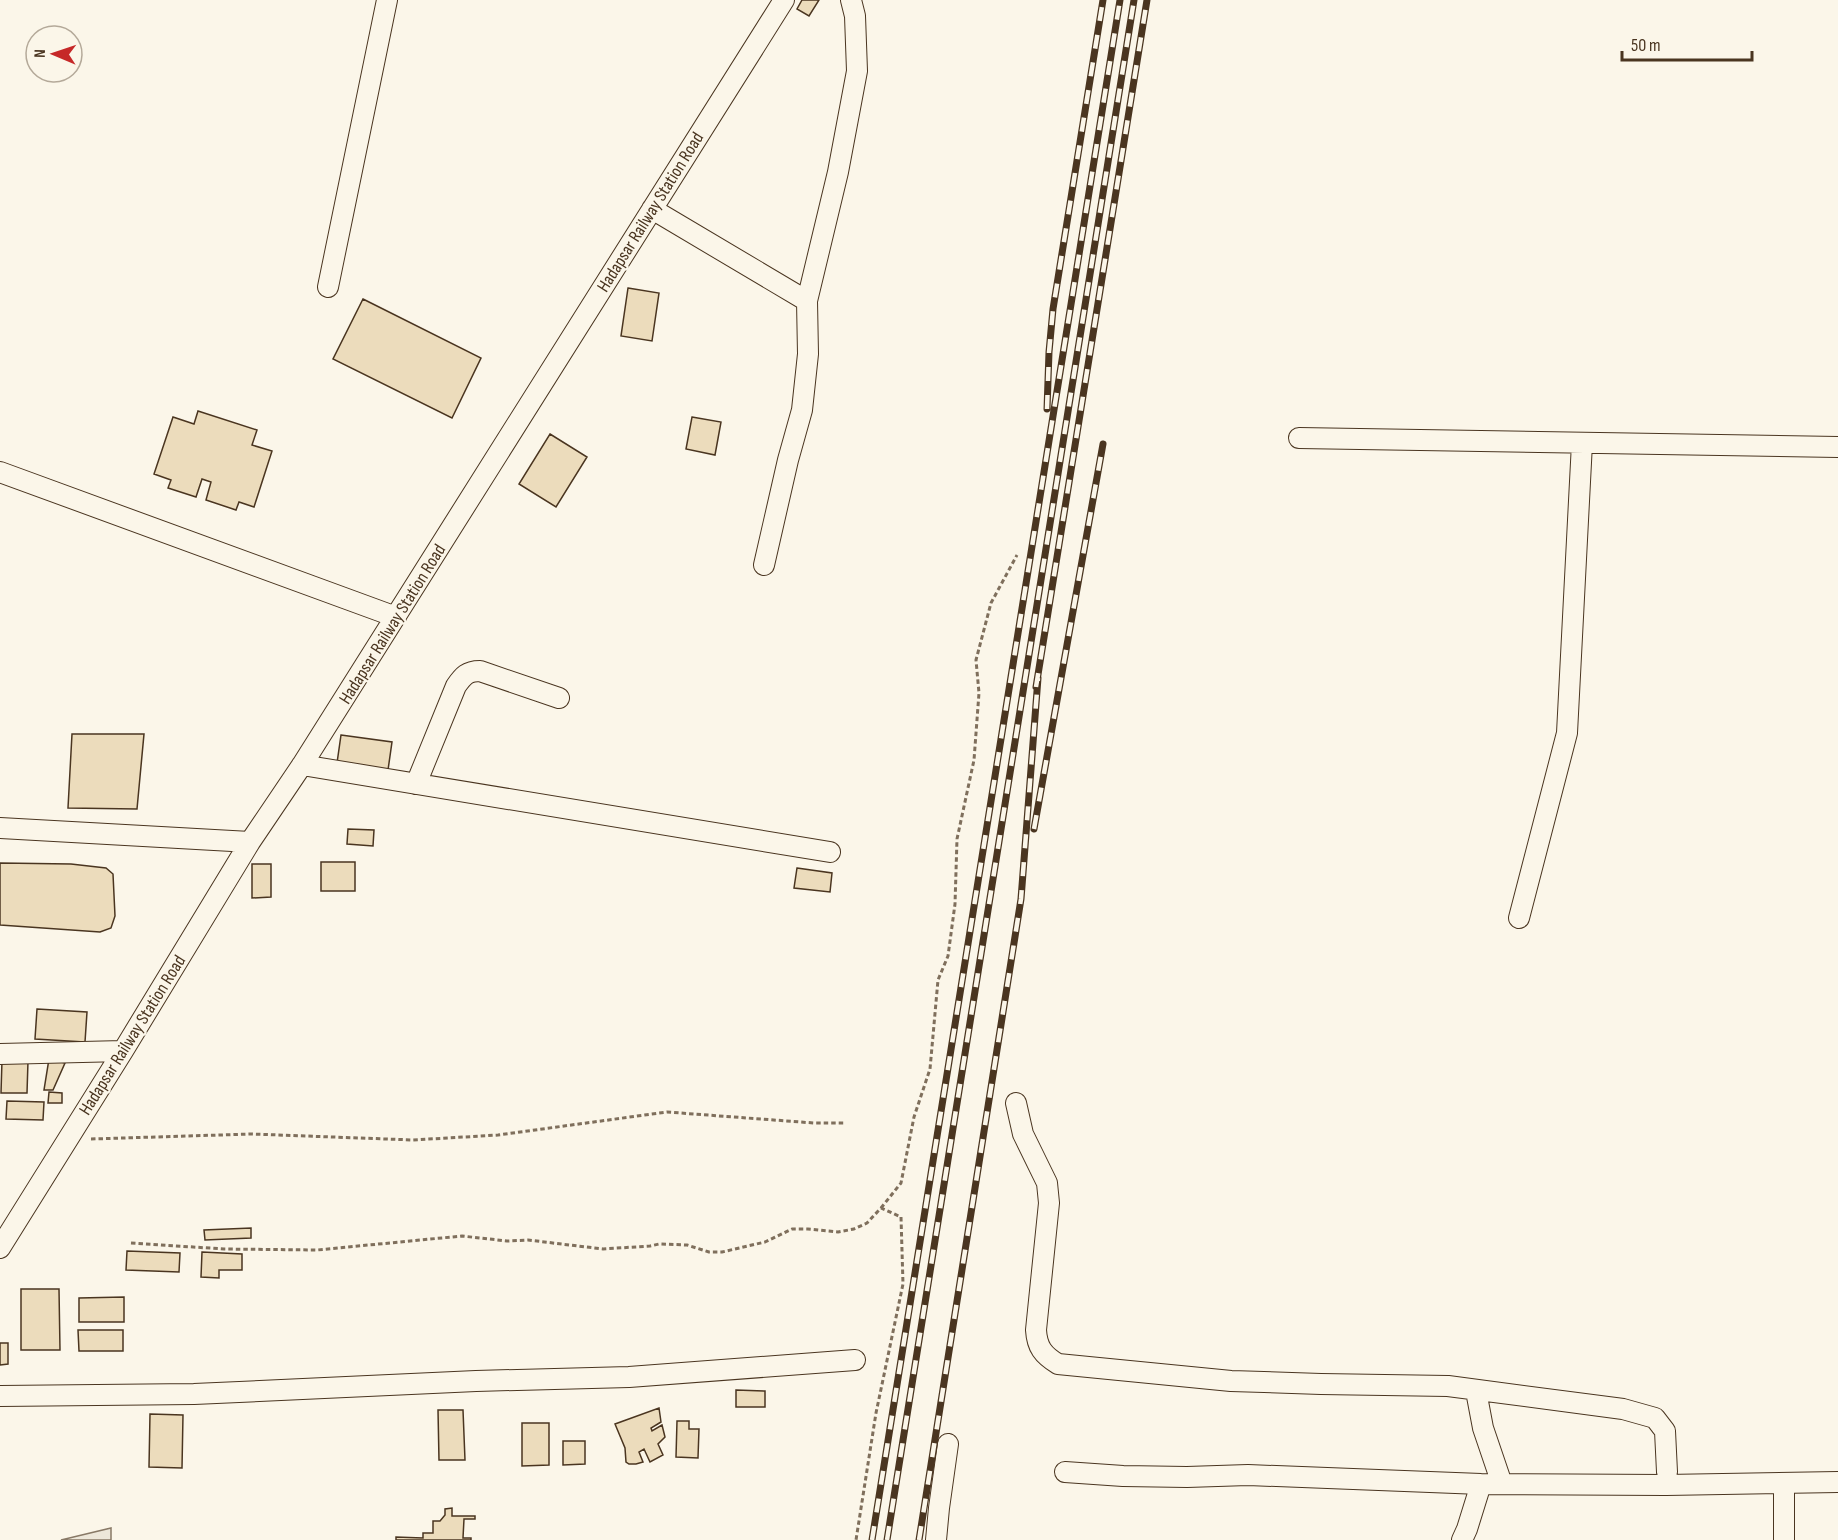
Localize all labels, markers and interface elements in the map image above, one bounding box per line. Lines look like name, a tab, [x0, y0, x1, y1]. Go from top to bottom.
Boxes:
north arrow	[24, 24, 84, 84]
scale bar	[1622, 24, 1752, 62]
text: 50 m	[1631, 35, 1661, 56]
text: N	[31, 49, 50, 58]
street label: Hadapsar Railway Station Road	[593, 129, 708, 296]
street label: Hadapsar Railway Station Road	[335, 541, 450, 708]
street label: Hadapsar Railway Station Road	[75, 952, 190, 1119]

